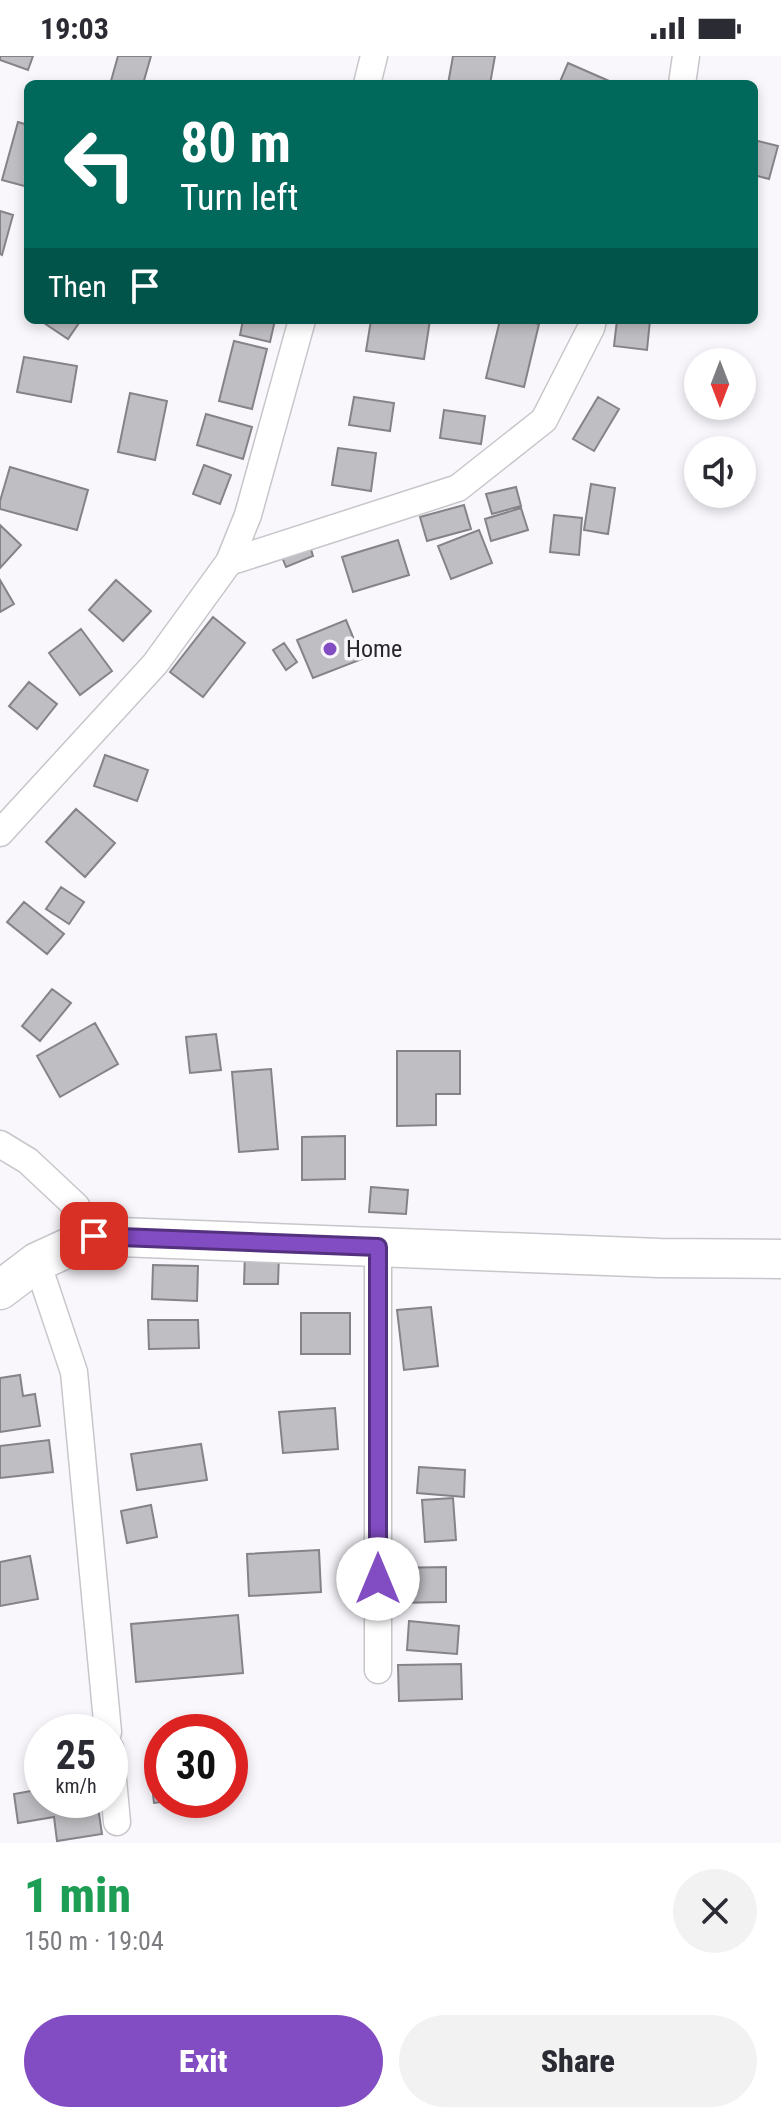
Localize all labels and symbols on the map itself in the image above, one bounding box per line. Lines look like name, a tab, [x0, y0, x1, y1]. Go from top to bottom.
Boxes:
north arrow	[684, 348, 756, 420]
place label: Home	[346, 635, 402, 663]
marker: Home	[321, 640, 339, 658]
pin	[60, 1202, 128, 1270]
position arrow	[336, 1537, 420, 1621]
speed limit sign: 30	[144, 1714, 248, 1818]

